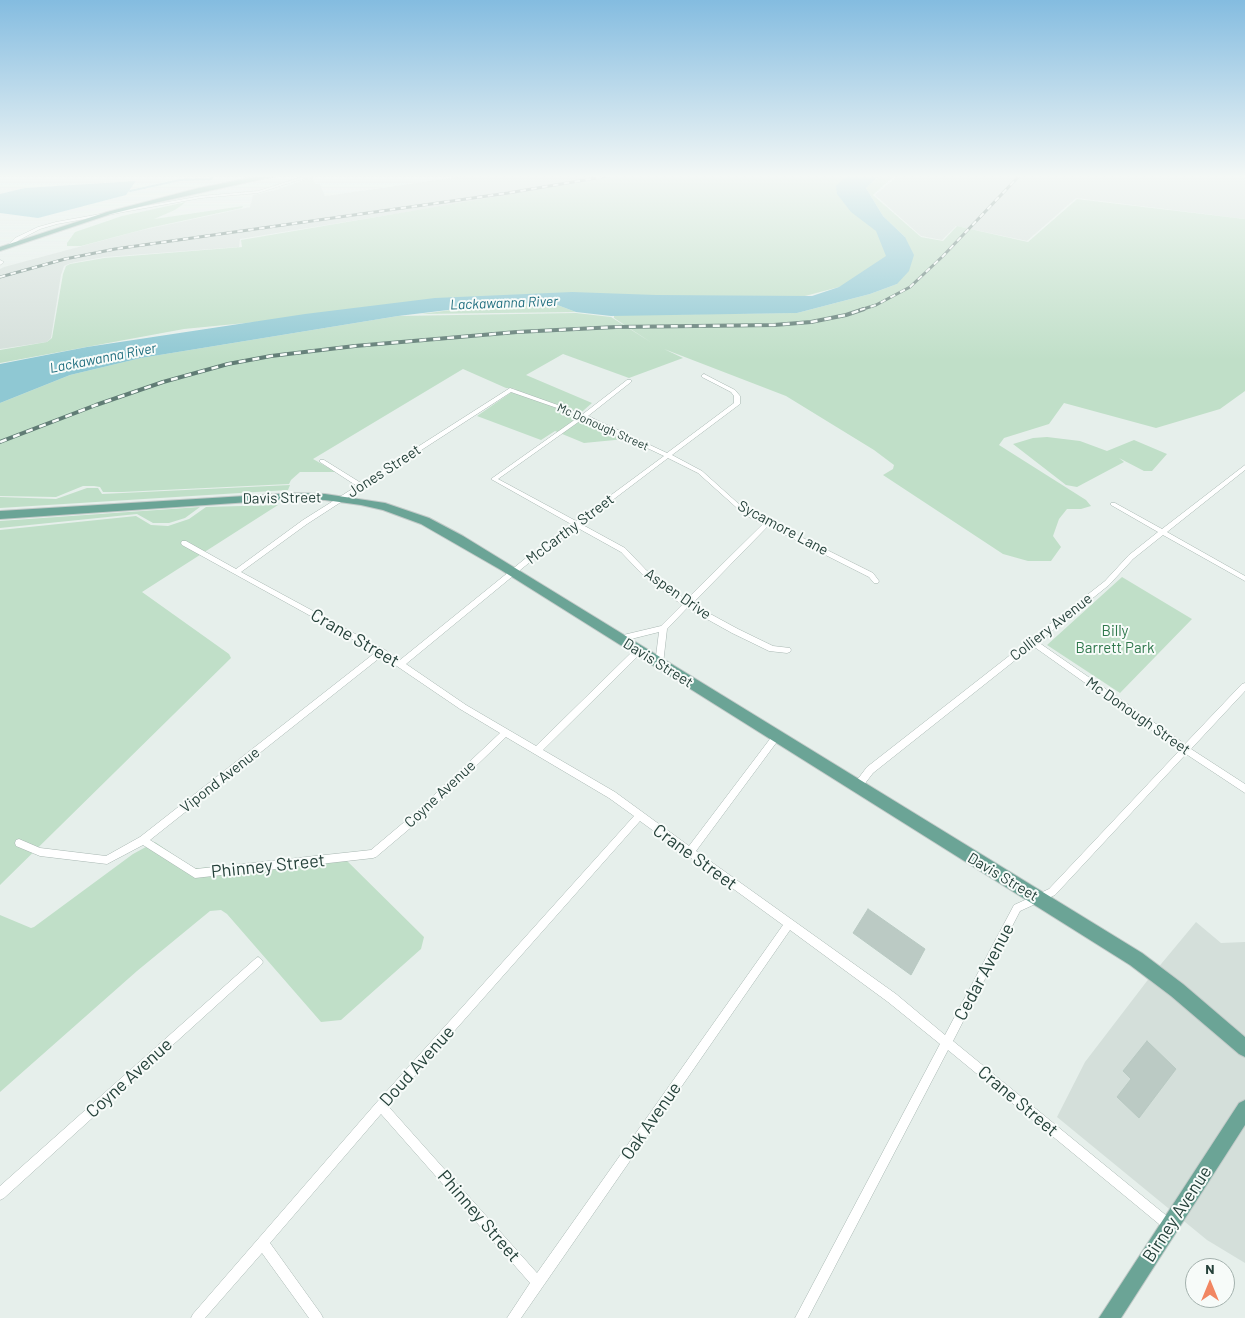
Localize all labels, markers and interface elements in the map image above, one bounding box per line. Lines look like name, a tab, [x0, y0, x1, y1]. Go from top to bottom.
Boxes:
water label: Lackawanna River	[450, 293, 558, 313]
water label: Lackawanna River	[48, 339, 158, 377]
street label: Mc Donough Street	[555, 400, 651, 454]
street label: Jones Street	[344, 441, 424, 501]
street label: Davis Street	[242, 488, 322, 508]
street label: McCarthy Street	[523, 490, 617, 568]
street label: Sycamore Lane	[735, 497, 831, 559]
street label: Aspen Drive	[641, 565, 715, 623]
street label: Colliery Avenue	[1006, 589, 1096, 665]
street label: Crane Street	[307, 604, 403, 672]
park label: Billy Barrett Park	[1075, 622, 1155, 657]
street label: Davis Street	[620, 634, 696, 692]
street label: Mc Donough Street	[1082, 673, 1194, 759]
street label: Vipond Avenue	[177, 743, 263, 817]
street label: Coyne Avenue	[401, 757, 479, 831]
street label: Crane Street	[649, 819, 741, 895]
street label: Phinney Street	[210, 849, 326, 883]
street label: Davis Street	[965, 849, 1041, 905]
street label: Cedar Avenue	[949, 920, 1019, 1024]
street label: Doud Avenue	[375, 1021, 459, 1111]
street label: Coyne Avenue	[81, 1034, 177, 1122]
street label: Crane Street	[973, 1061, 1063, 1141]
street label: Oak Avenue	[616, 1078, 686, 1164]
street label: Birney Avenue	[1138, 1162, 1216, 1266]
street label: Phinney Street	[433, 1166, 525, 1266]
north arrow	[1185, 1258, 1235, 1308]
text: N	[1205, 1260, 1215, 1277]

